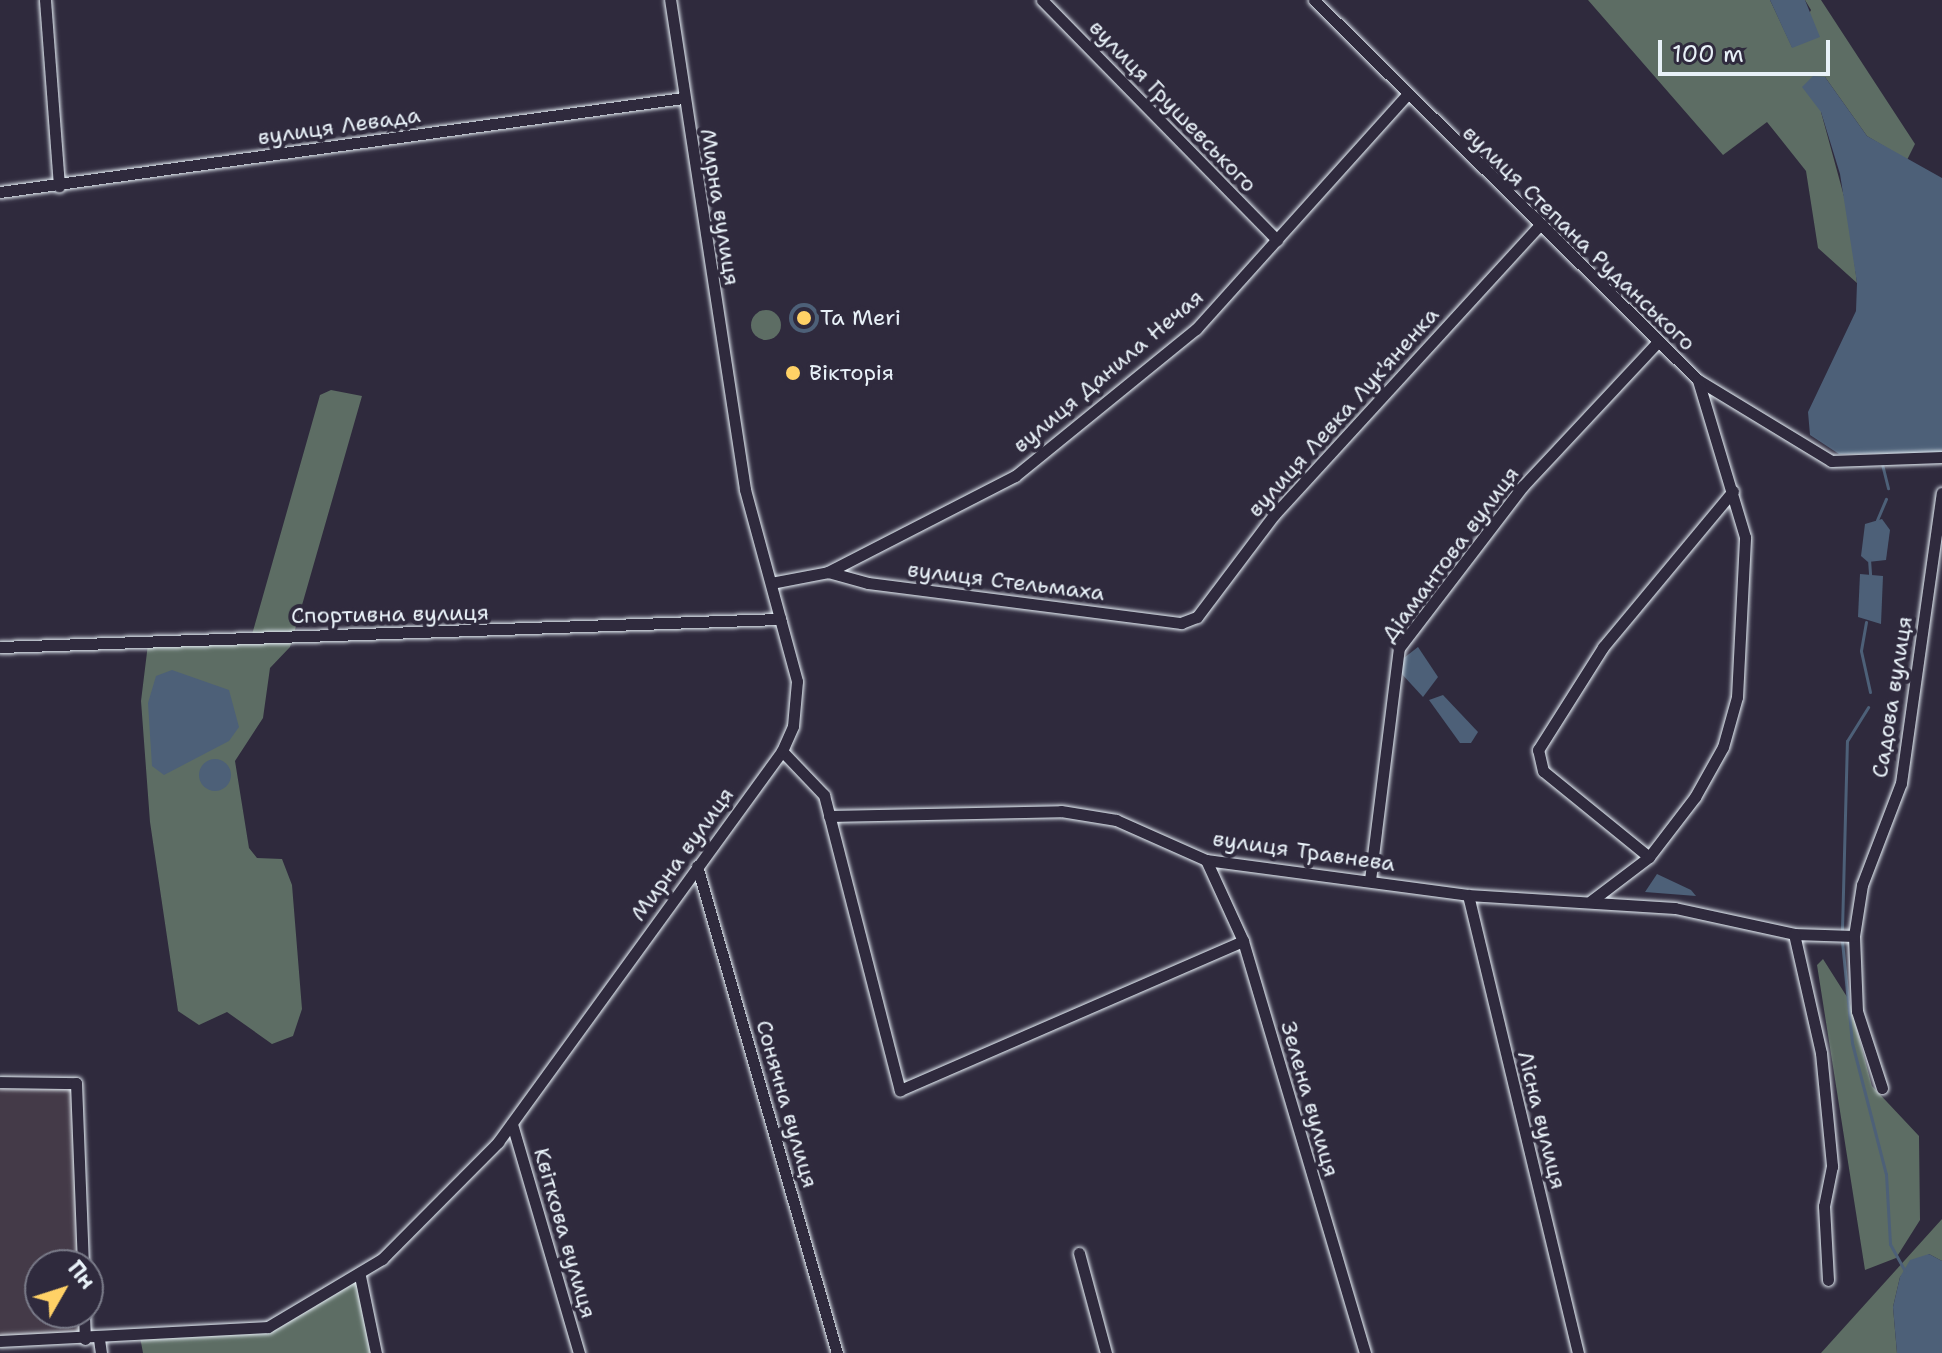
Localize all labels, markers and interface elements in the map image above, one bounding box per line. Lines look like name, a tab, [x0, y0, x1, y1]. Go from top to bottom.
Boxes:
street label: вулиця Грушевського	[1084, 14, 1262, 198]
scale bar	[1662, 24, 1834, 74]
text: 100 m	[1672, 38, 1744, 70]
street label: вулиця Левада	[256, 102, 422, 150]
street label: вулиця Степана Руданського	[1457, 120, 1701, 356]
street label: Мирна вулиця	[695, 127, 745, 287]
street label: вулиця Данила Нечая	[1007, 284, 1209, 458]
street label: вулиця Левка Лук'яненка	[1242, 302, 1444, 522]
place label: Ta Meri	[820, 305, 901, 331]
marker: Ta Meri	[795, 309, 813, 327]
place label: Вікторія	[809, 360, 894, 386]
marker: Вікторія	[784, 364, 802, 382]
street label: Діамантова вулиця	[1375, 461, 1525, 647]
street label: вулиця Стельмаха	[906, 556, 1106, 606]
street label: Спортивна вулиця	[291, 599, 489, 629]
street label: Садова вулиця	[1866, 614, 1918, 780]
street label: Мирна вулиця	[625, 782, 739, 926]
street label: вулиця Травнева	[1211, 825, 1397, 877]
street label: Сонячна вулиця	[750, 1017, 824, 1191]
street label: Зелена вулиця	[1275, 1018, 1345, 1180]
street label: Лісна вулиця	[1512, 1048, 1572, 1192]
street label: Квіткова вулиця	[528, 1145, 602, 1321]
north arrow	[24, 1249, 104, 1329]
text: Пн	[61, 1254, 102, 1295]

